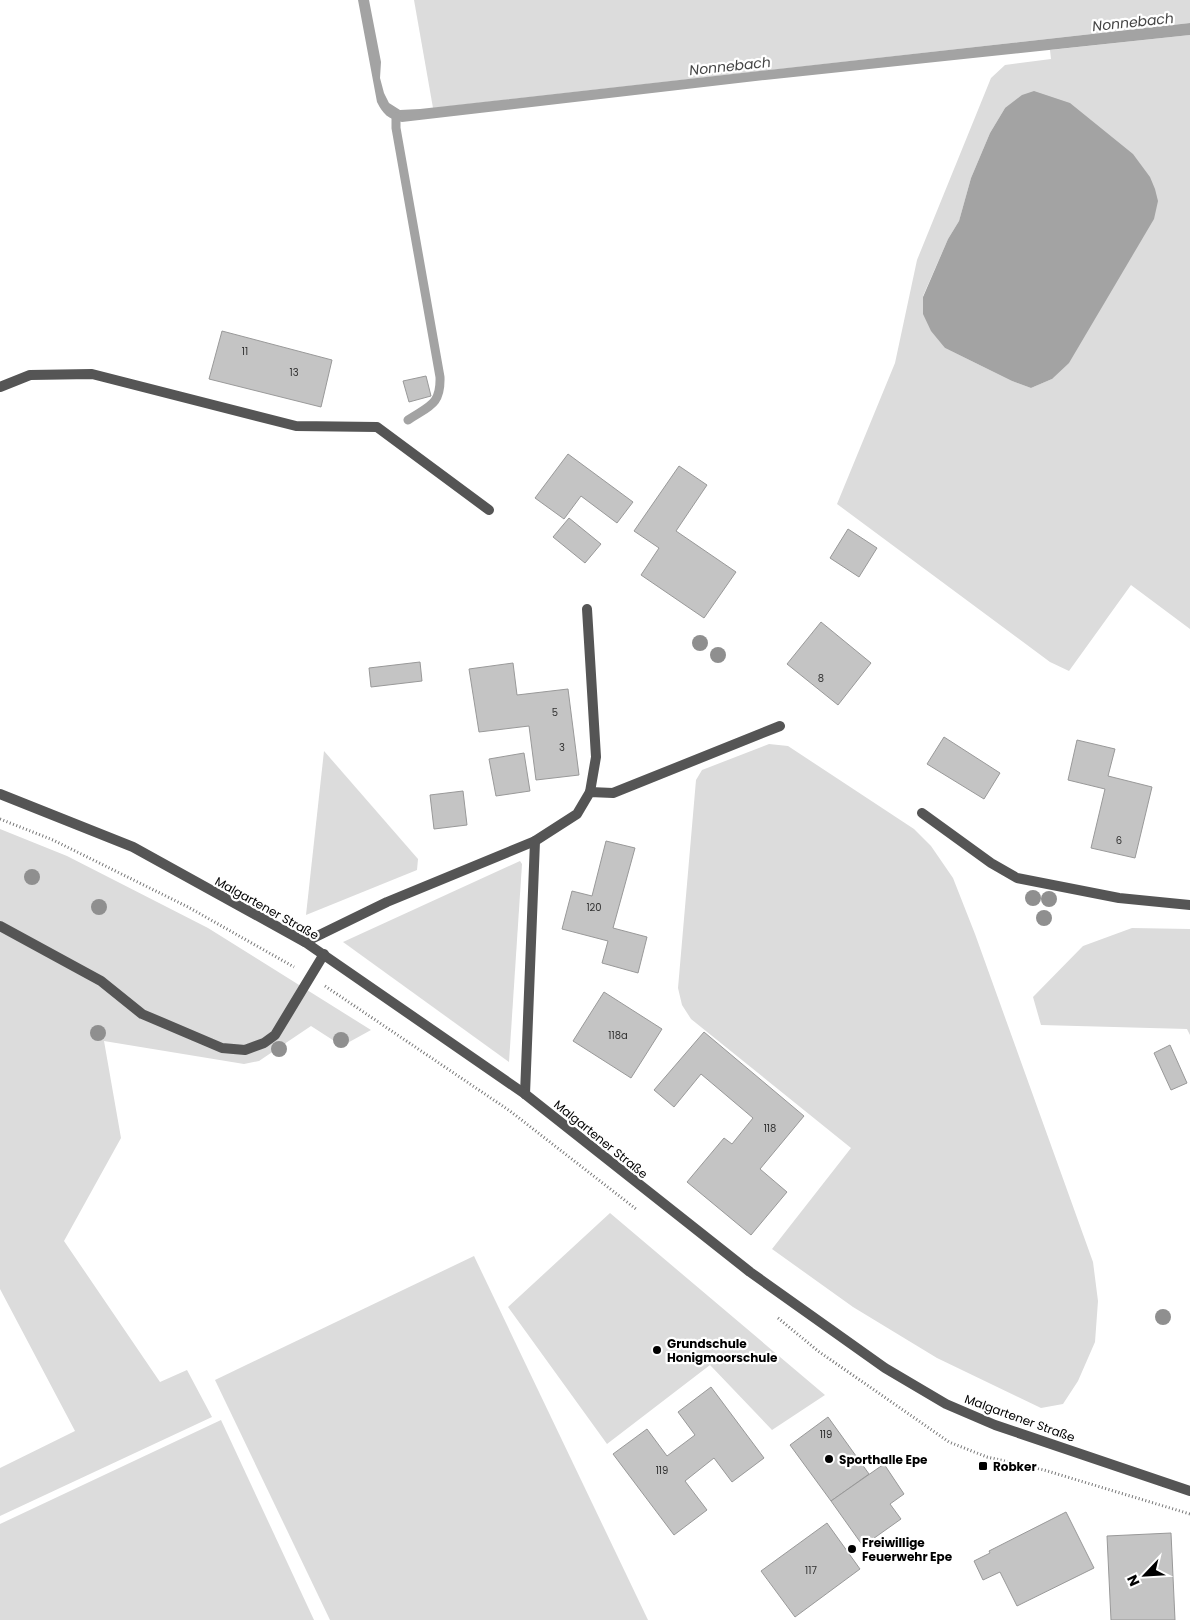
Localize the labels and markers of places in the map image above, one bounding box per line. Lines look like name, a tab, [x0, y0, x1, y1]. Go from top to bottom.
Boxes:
place label: Grundschule Honigmoorschule	[667, 1335, 778, 1366]
marker: Grundschule Honigmoorschule	[651, 1344, 663, 1356]
place label: Sporthalle Epe	[839, 1451, 928, 1468]
marker: Sporthalle Epe	[823, 1453, 835, 1465]
place label: Robker	[993, 1458, 1037, 1475]
marker: Robker	[977, 1460, 989, 1472]
place label: Freiwillige Feuerwehr Epe	[862, 1534, 953, 1565]
marker: Freiwillige Feuerwehr Epe	[846, 1543, 858, 1555]

